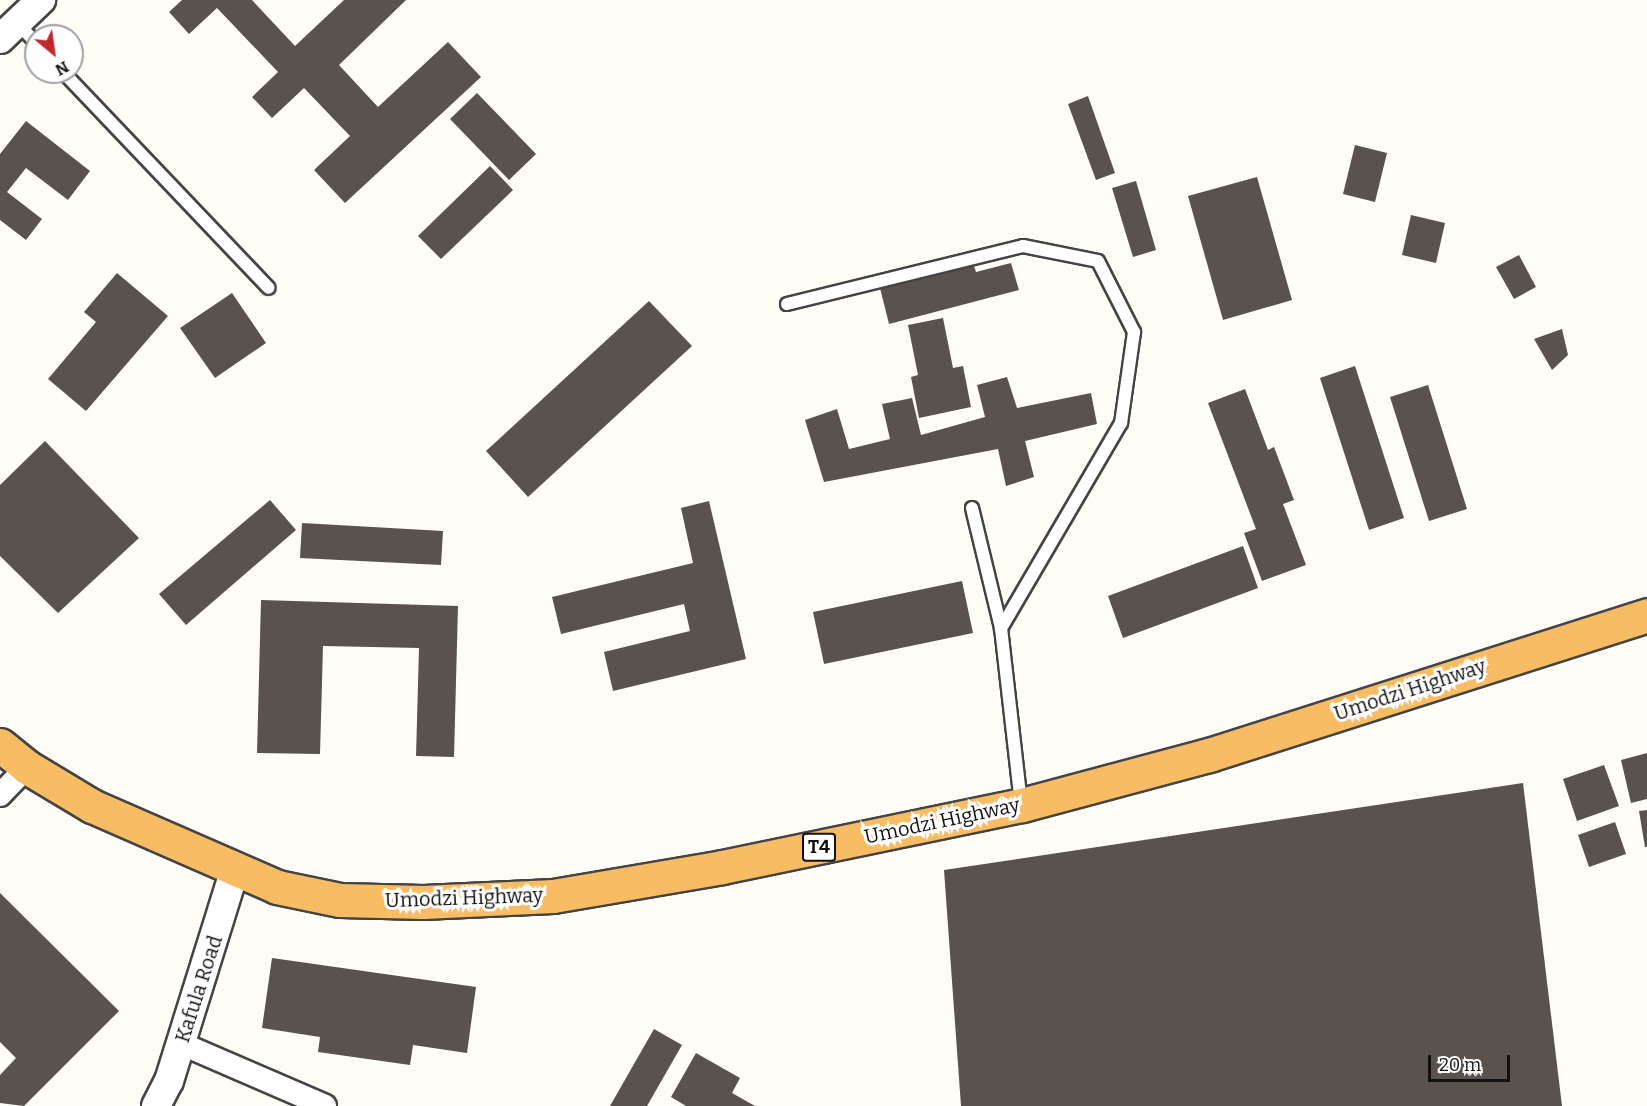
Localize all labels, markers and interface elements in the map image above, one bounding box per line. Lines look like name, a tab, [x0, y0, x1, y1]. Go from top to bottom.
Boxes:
north arrow	[24, 24, 84, 84]
text: N	[52, 57, 72, 80]
street label: Umodzi Highway	[1331, 654, 1489, 726]
street label: Umodzi Highway	[862, 793, 1022, 849]
road number: T4	[801, 832, 837, 862]
street label: Umodzi Highway	[385, 883, 543, 913]
street label: Kafula Road	[170, 932, 228, 1046]
scale bar	[1431, 1043, 1514, 1081]
text: 20 m	[1439, 1054, 1481, 1076]

